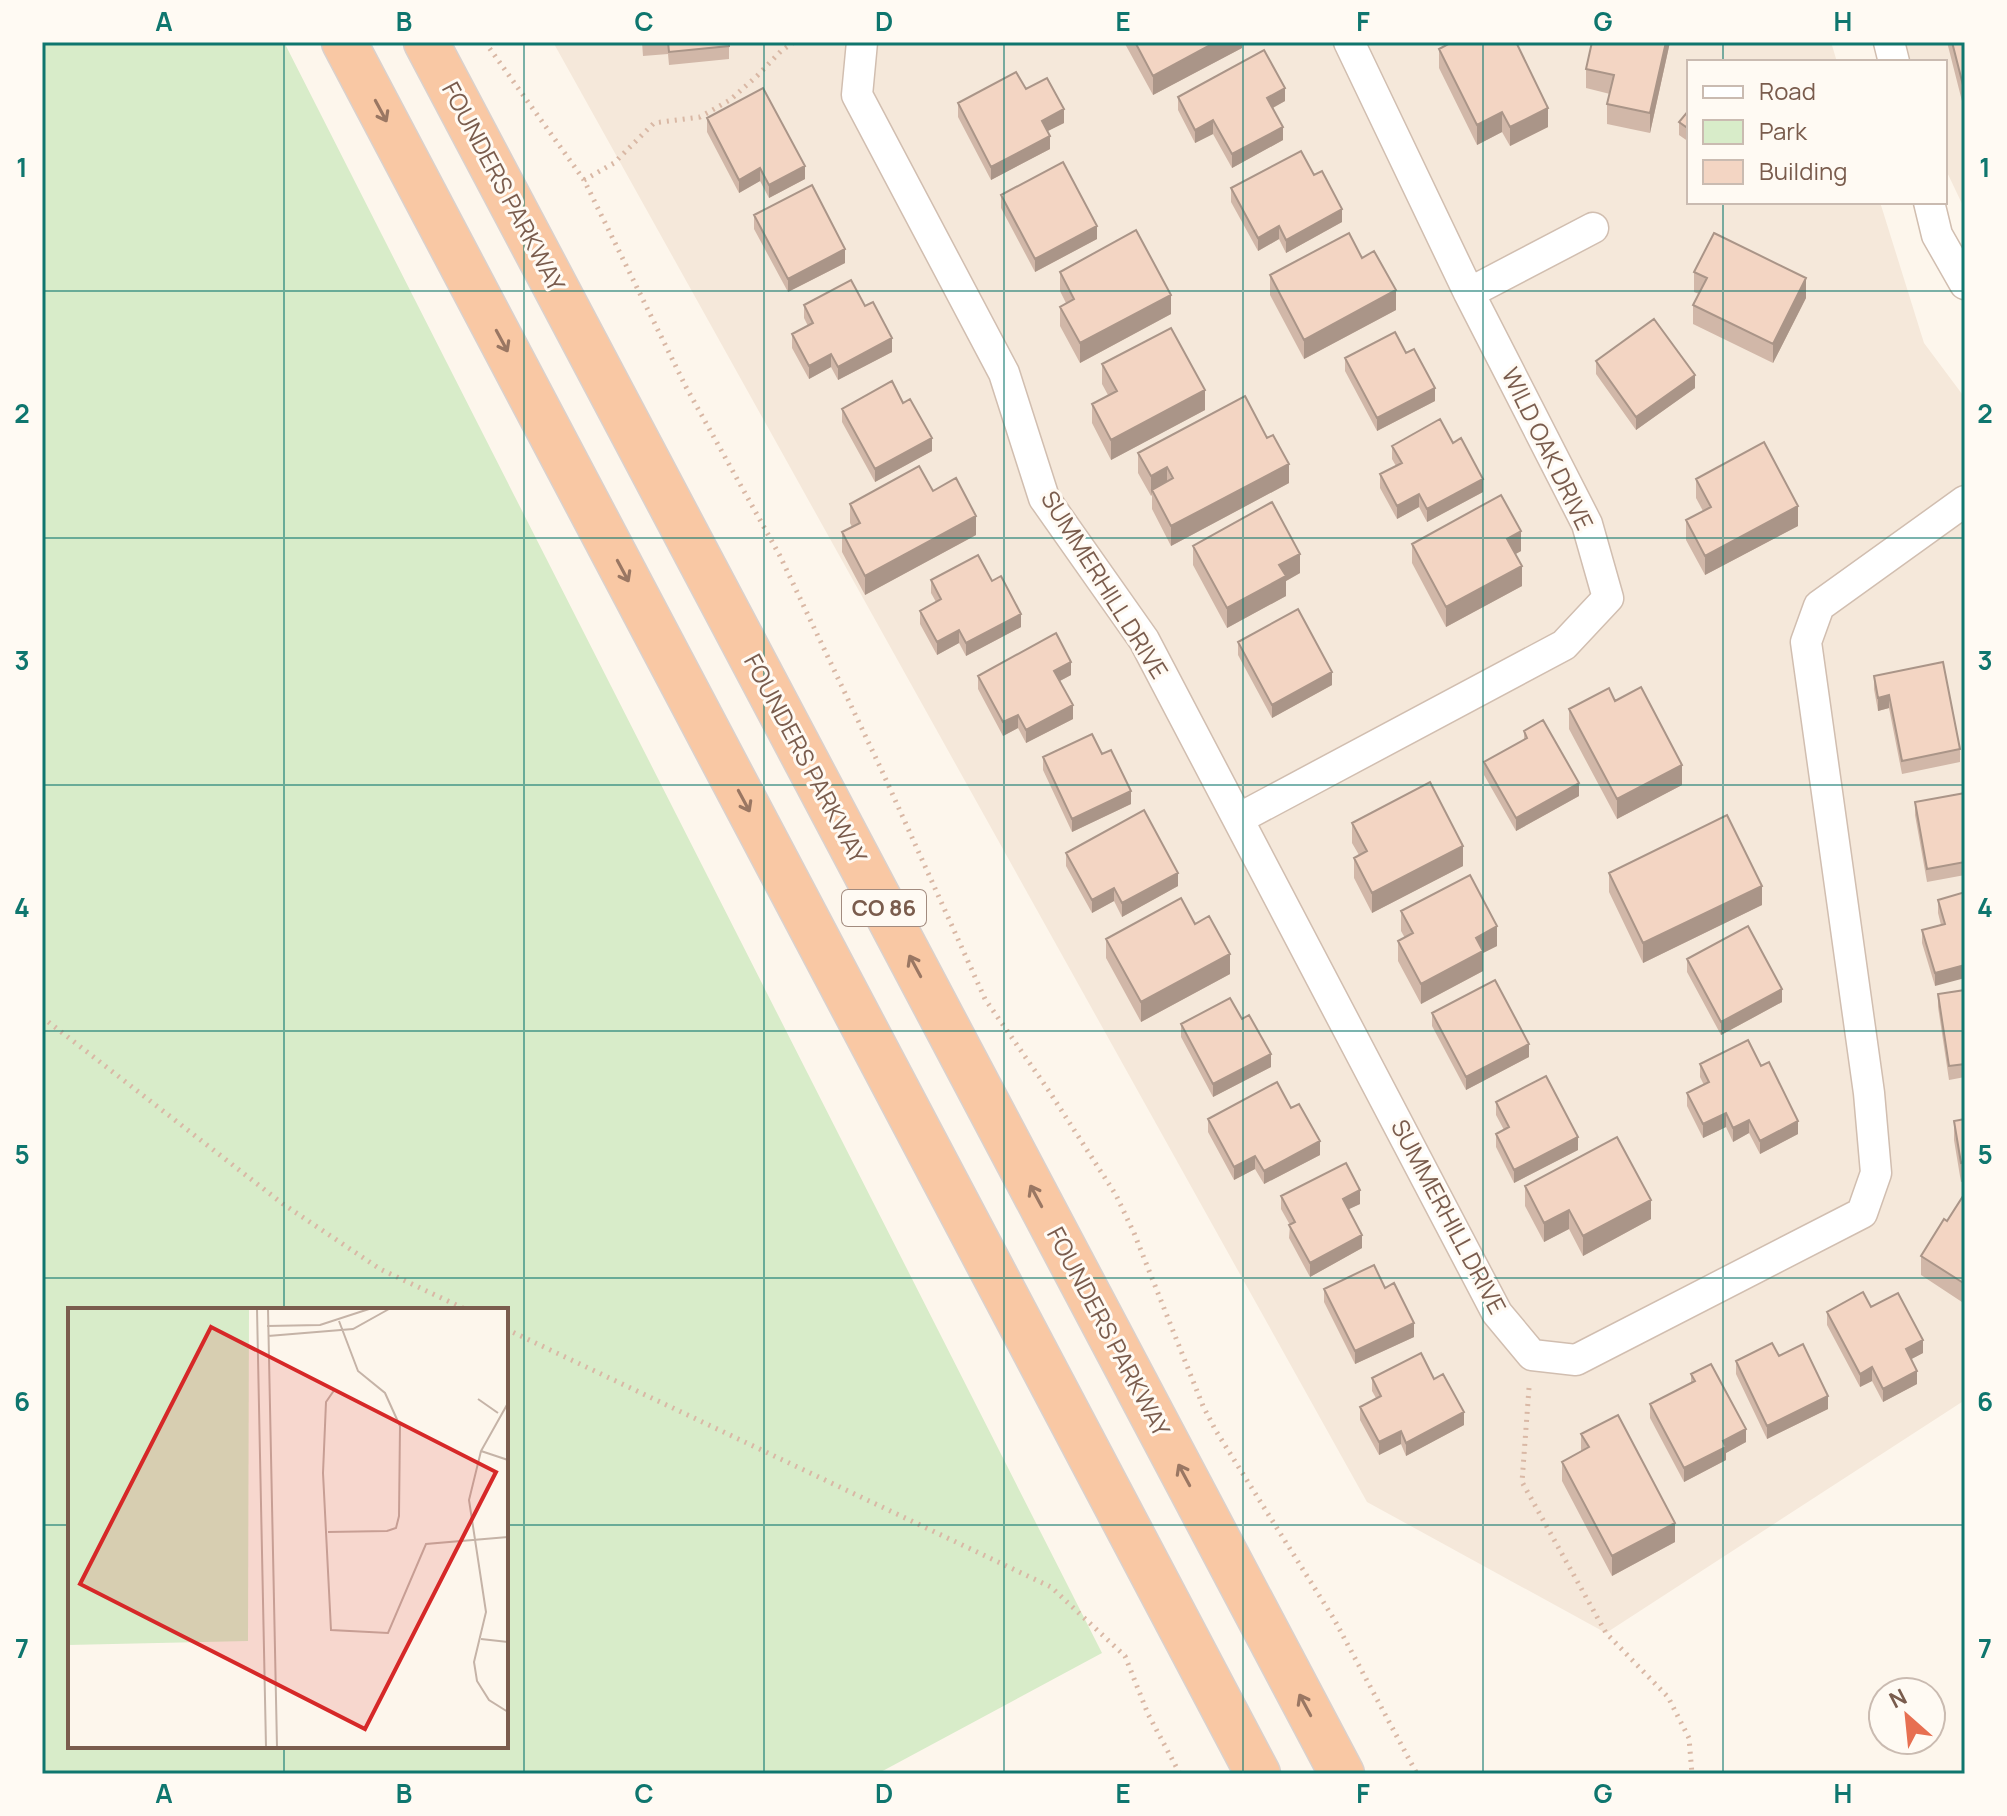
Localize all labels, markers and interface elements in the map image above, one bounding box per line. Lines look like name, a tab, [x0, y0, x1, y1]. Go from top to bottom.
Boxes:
text: A	[155, 3, 173, 39]
text: B	[396, 3, 412, 39]
text: C	[634, 3, 654, 39]
text: D	[875, 3, 893, 39]
text: E	[1115, 3, 1131, 39]
text: F	[1356, 3, 1370, 39]
text: G	[1593, 3, 1613, 39]
text: H	[1834, 3, 1852, 39]
legend	[1687, 60, 1947, 204]
text: Road	[1759, 74, 1816, 107]
street label: FOUNDERS PARKWAY	[435, 76, 574, 297]
one-way arrow	[373, 99, 389, 122]
text: Park	[1759, 114, 1808, 147]
text: 1	[16, 149, 28, 185]
text: 1	[1979, 149, 1991, 185]
text: Building	[1759, 154, 1847, 187]
one-way arrow	[495, 329, 511, 352]
street label: WILD OAK DRIVE	[1495, 362, 1602, 535]
text: 2	[14, 395, 30, 431]
text: 2	[1977, 395, 1993, 431]
street label: SUMMERHILL DRIVE	[1034, 484, 1176, 685]
one-way arrow	[616, 559, 632, 582]
text: 3	[14, 642, 30, 678]
text: 3	[1977, 642, 1993, 678]
street label: FOUNDERS PARKWAY	[737, 648, 876, 869]
one-way arrow	[737, 789, 753, 812]
text: 4	[14, 889, 30, 925]
text: 4	[1977, 889, 1993, 925]
road number: CO 86	[842, 890, 926, 926]
one-way arrow	[906, 955, 922, 978]
street label: SUMMERHILL DRIVE	[1384, 1113, 1515, 1319]
text: 5	[14, 1136, 30, 1172]
text: 5	[1977, 1136, 1993, 1172]
one-way arrow	[1028, 1184, 1044, 1208]
street label: FOUNDERS PARKWAY	[1040, 1221, 1179, 1442]
inset map	[68, 1308, 508, 1748]
text: 6	[14, 1383, 30, 1419]
text: 6	[1977, 1383, 1993, 1419]
one-way arrow	[1175, 1464, 1191, 1488]
text: 7	[15, 1630, 29, 1666]
text: 7	[1978, 1630, 1992, 1666]
north arrow	[1867, 1676, 1947, 1756]
text: N	[1884, 1681, 1912, 1715]
one-way arrow	[1297, 1694, 1313, 1717]
text: A	[155, 1775, 173, 1811]
text: B	[396, 1775, 412, 1811]
text: C	[634, 1775, 654, 1811]
text: D	[875, 1775, 893, 1811]
text: E	[1115, 1775, 1131, 1811]
text: F	[1356, 1775, 1370, 1811]
text: G	[1593, 1775, 1613, 1811]
text: H	[1834, 1775, 1852, 1811]

